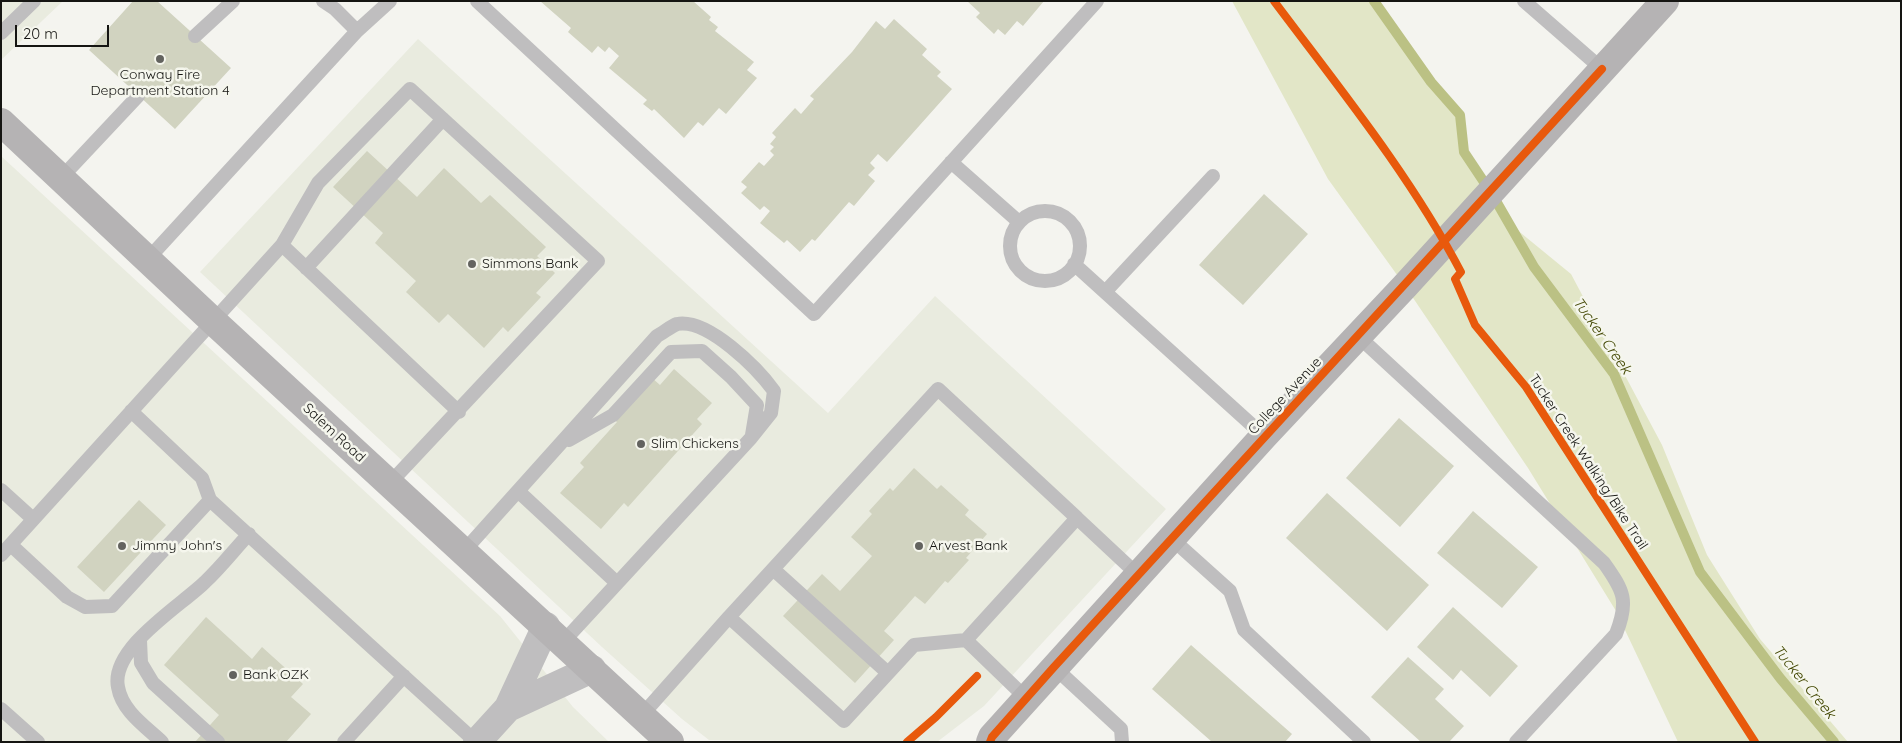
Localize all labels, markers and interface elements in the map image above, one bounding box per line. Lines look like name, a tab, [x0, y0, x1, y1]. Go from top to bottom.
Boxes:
scale bar	[18, 15, 111, 47]
text: 20 m	[23, 24, 58, 43]
marker: Conway Fire Department Station 4	[154, 53, 166, 65]
place label: Conway Fire Department Station 4	[90, 67, 230, 100]
place label: Simmons Bank	[482, 256, 579, 272]
marker: Simmons Bank	[466, 258, 478, 270]
water label: Tucker Creek	[1569, 294, 1635, 378]
street label: College Avenue	[1245, 354, 1325, 438]
street label: Tucker Creek Walking/Bike Trail	[1525, 371, 1651, 553]
street label: Salem Road	[300, 400, 368, 466]
place label: Slim Chickens	[651, 436, 739, 452]
marker: Slim Chickens	[635, 438, 647, 450]
place label: Jimmy John's	[132, 538, 222, 554]
place label: Arvest Bank	[929, 538, 1008, 554]
marker: Jimmy John's	[116, 540, 128, 552]
marker: Arvest Bank	[913, 540, 925, 552]
water label: Tucker Creek	[1769, 641, 1839, 723]
place label: Bank OZK	[243, 667, 309, 683]
marker: Bank OZK	[227, 669, 239, 681]

